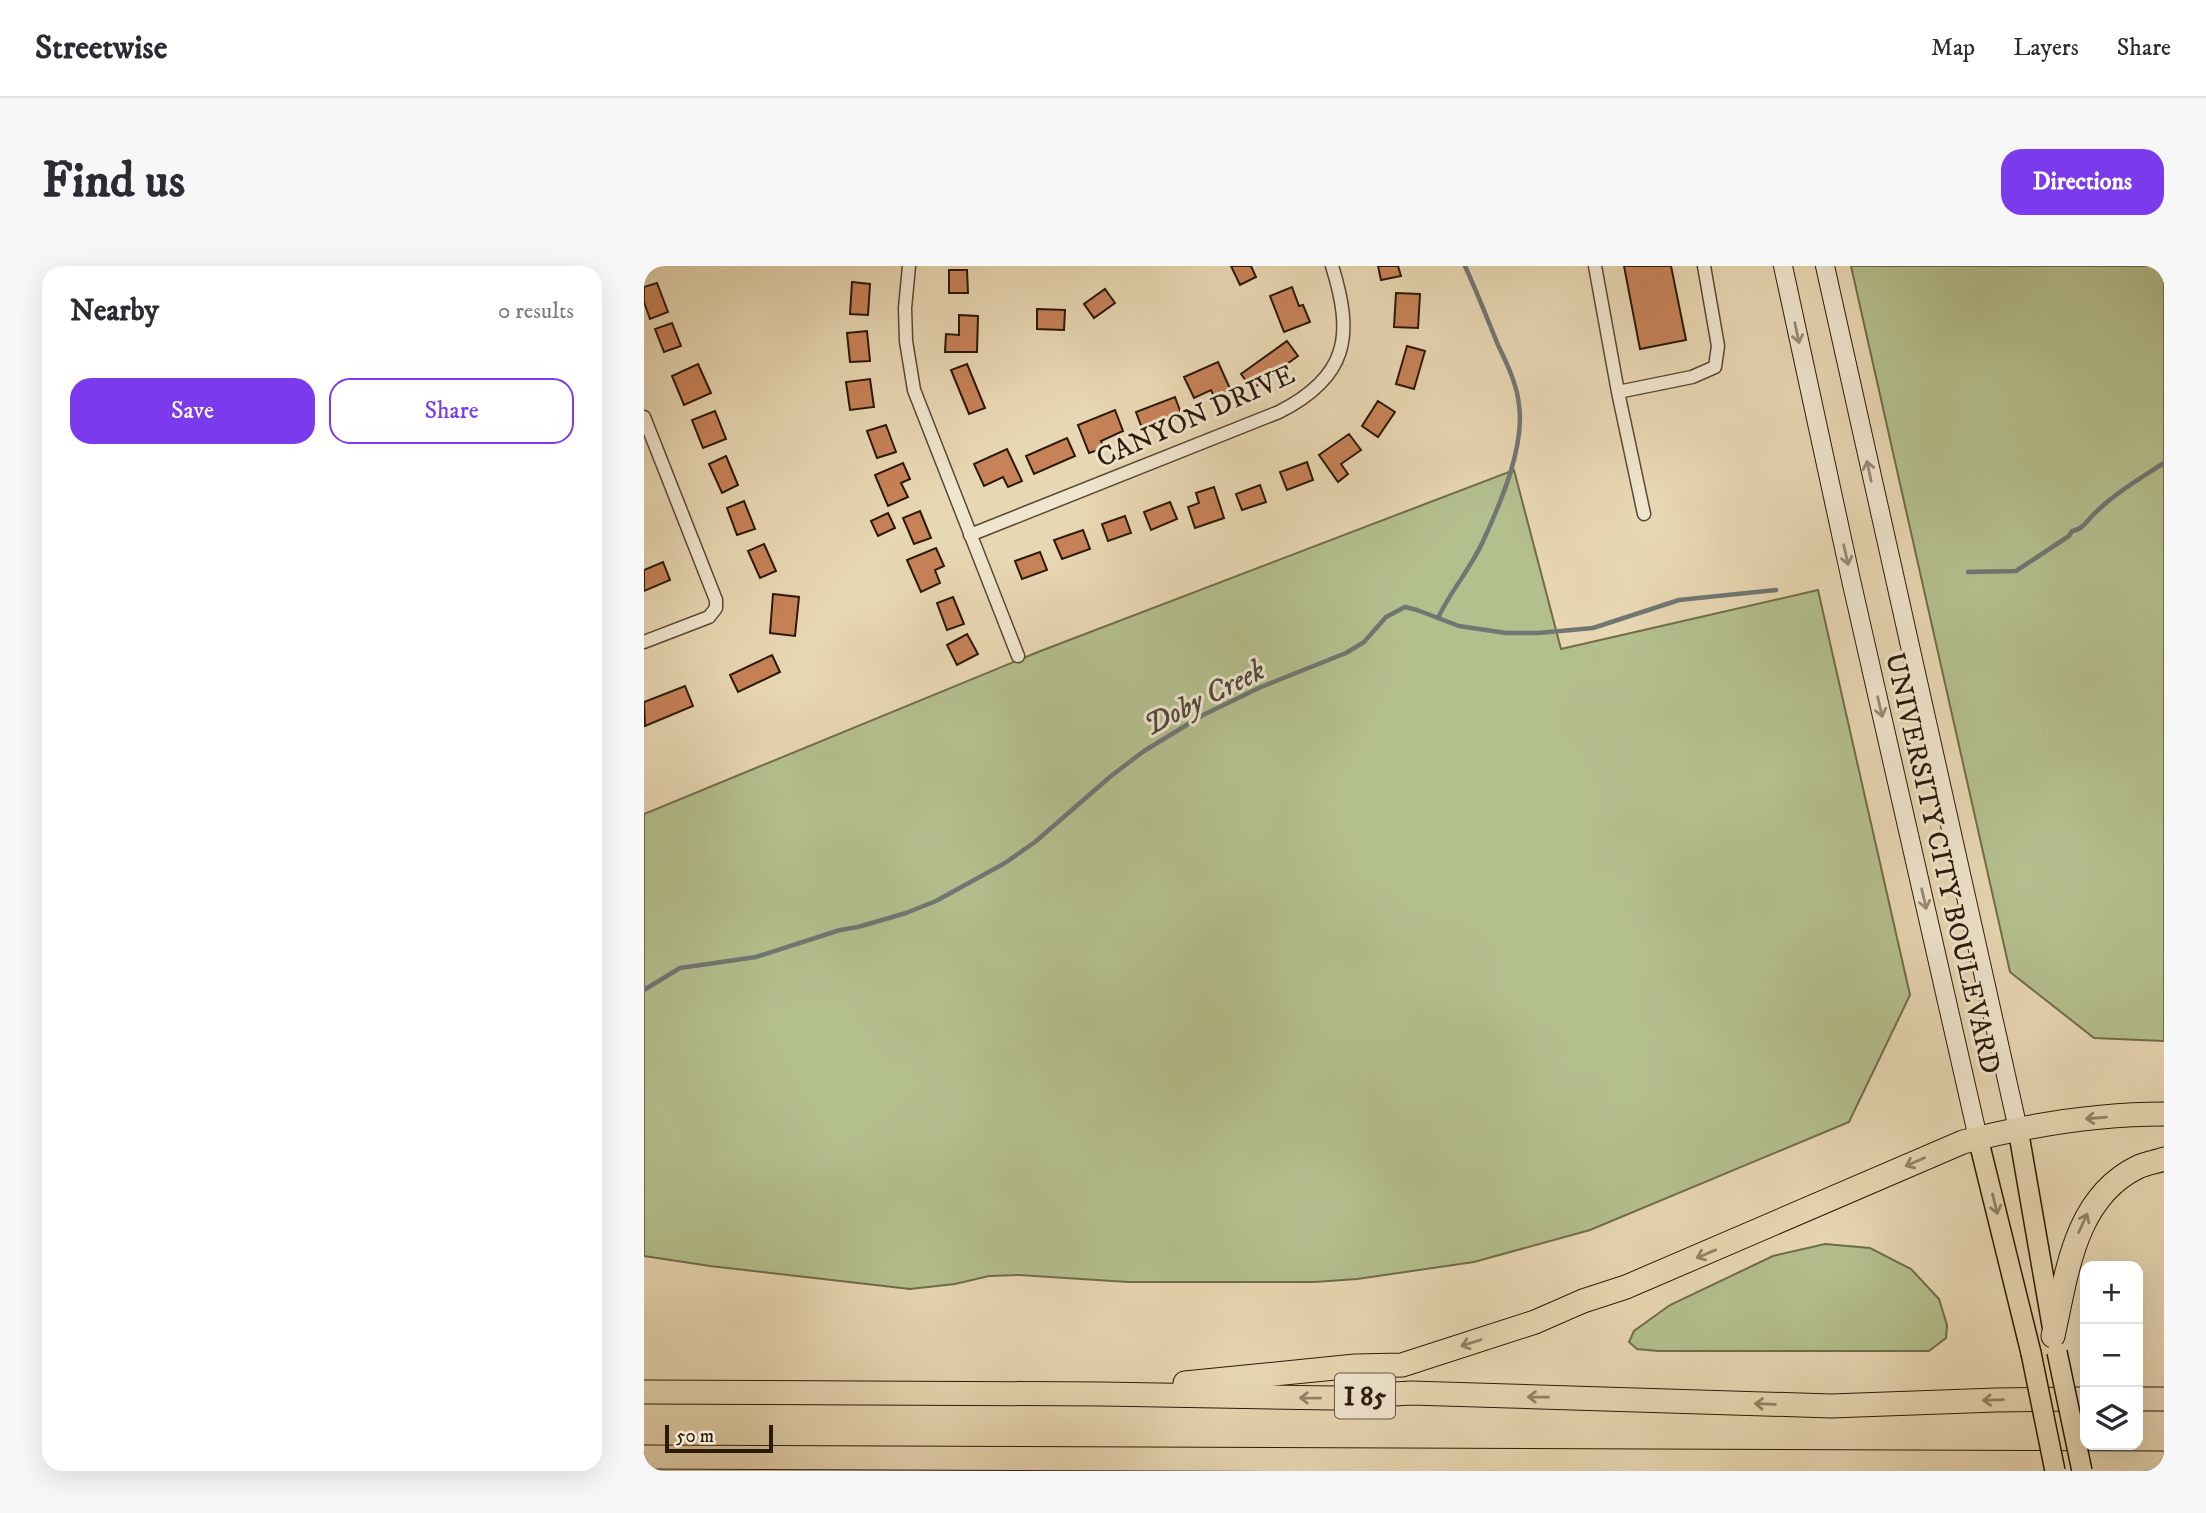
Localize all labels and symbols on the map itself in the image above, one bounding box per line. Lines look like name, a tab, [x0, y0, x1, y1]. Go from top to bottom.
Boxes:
one-way arrow	[1791, 321, 1805, 344]
street label: CANYON DRIVE	[1091, 357, 1300, 476]
one-way arrow	[1862, 460, 1876, 483]
one-way arrow	[1839, 543, 1853, 566]
street label: UNIVERSITY CITY BOULEVARD	[1877, 649, 2008, 1077]
water label: Doby Creek	[1138, 652, 1272, 745]
one-way arrow	[1874, 695, 1888, 718]
one-way arrow	[1918, 887, 1931, 910]
one-way arrow	[2085, 1112, 2108, 1125]
one-way arrow	[1905, 1156, 1926, 1170]
one-way arrow	[1989, 1193, 2002, 1215]
one-way arrow	[2077, 1213, 2091, 1234]
one-way arrow	[1696, 1248, 1718, 1261]
one-way arrow	[1460, 1337, 1482, 1350]
road number: I 85	[1335, 1373, 1395, 1418]
one-way arrow	[1527, 1390, 1550, 1404]
one-way arrow	[1299, 1391, 1322, 1404]
one-way arrow	[1981, 1393, 2004, 1407]
one-way arrow	[1754, 1397, 1777, 1410]
scale bar	[665, 1422, 774, 1454]

